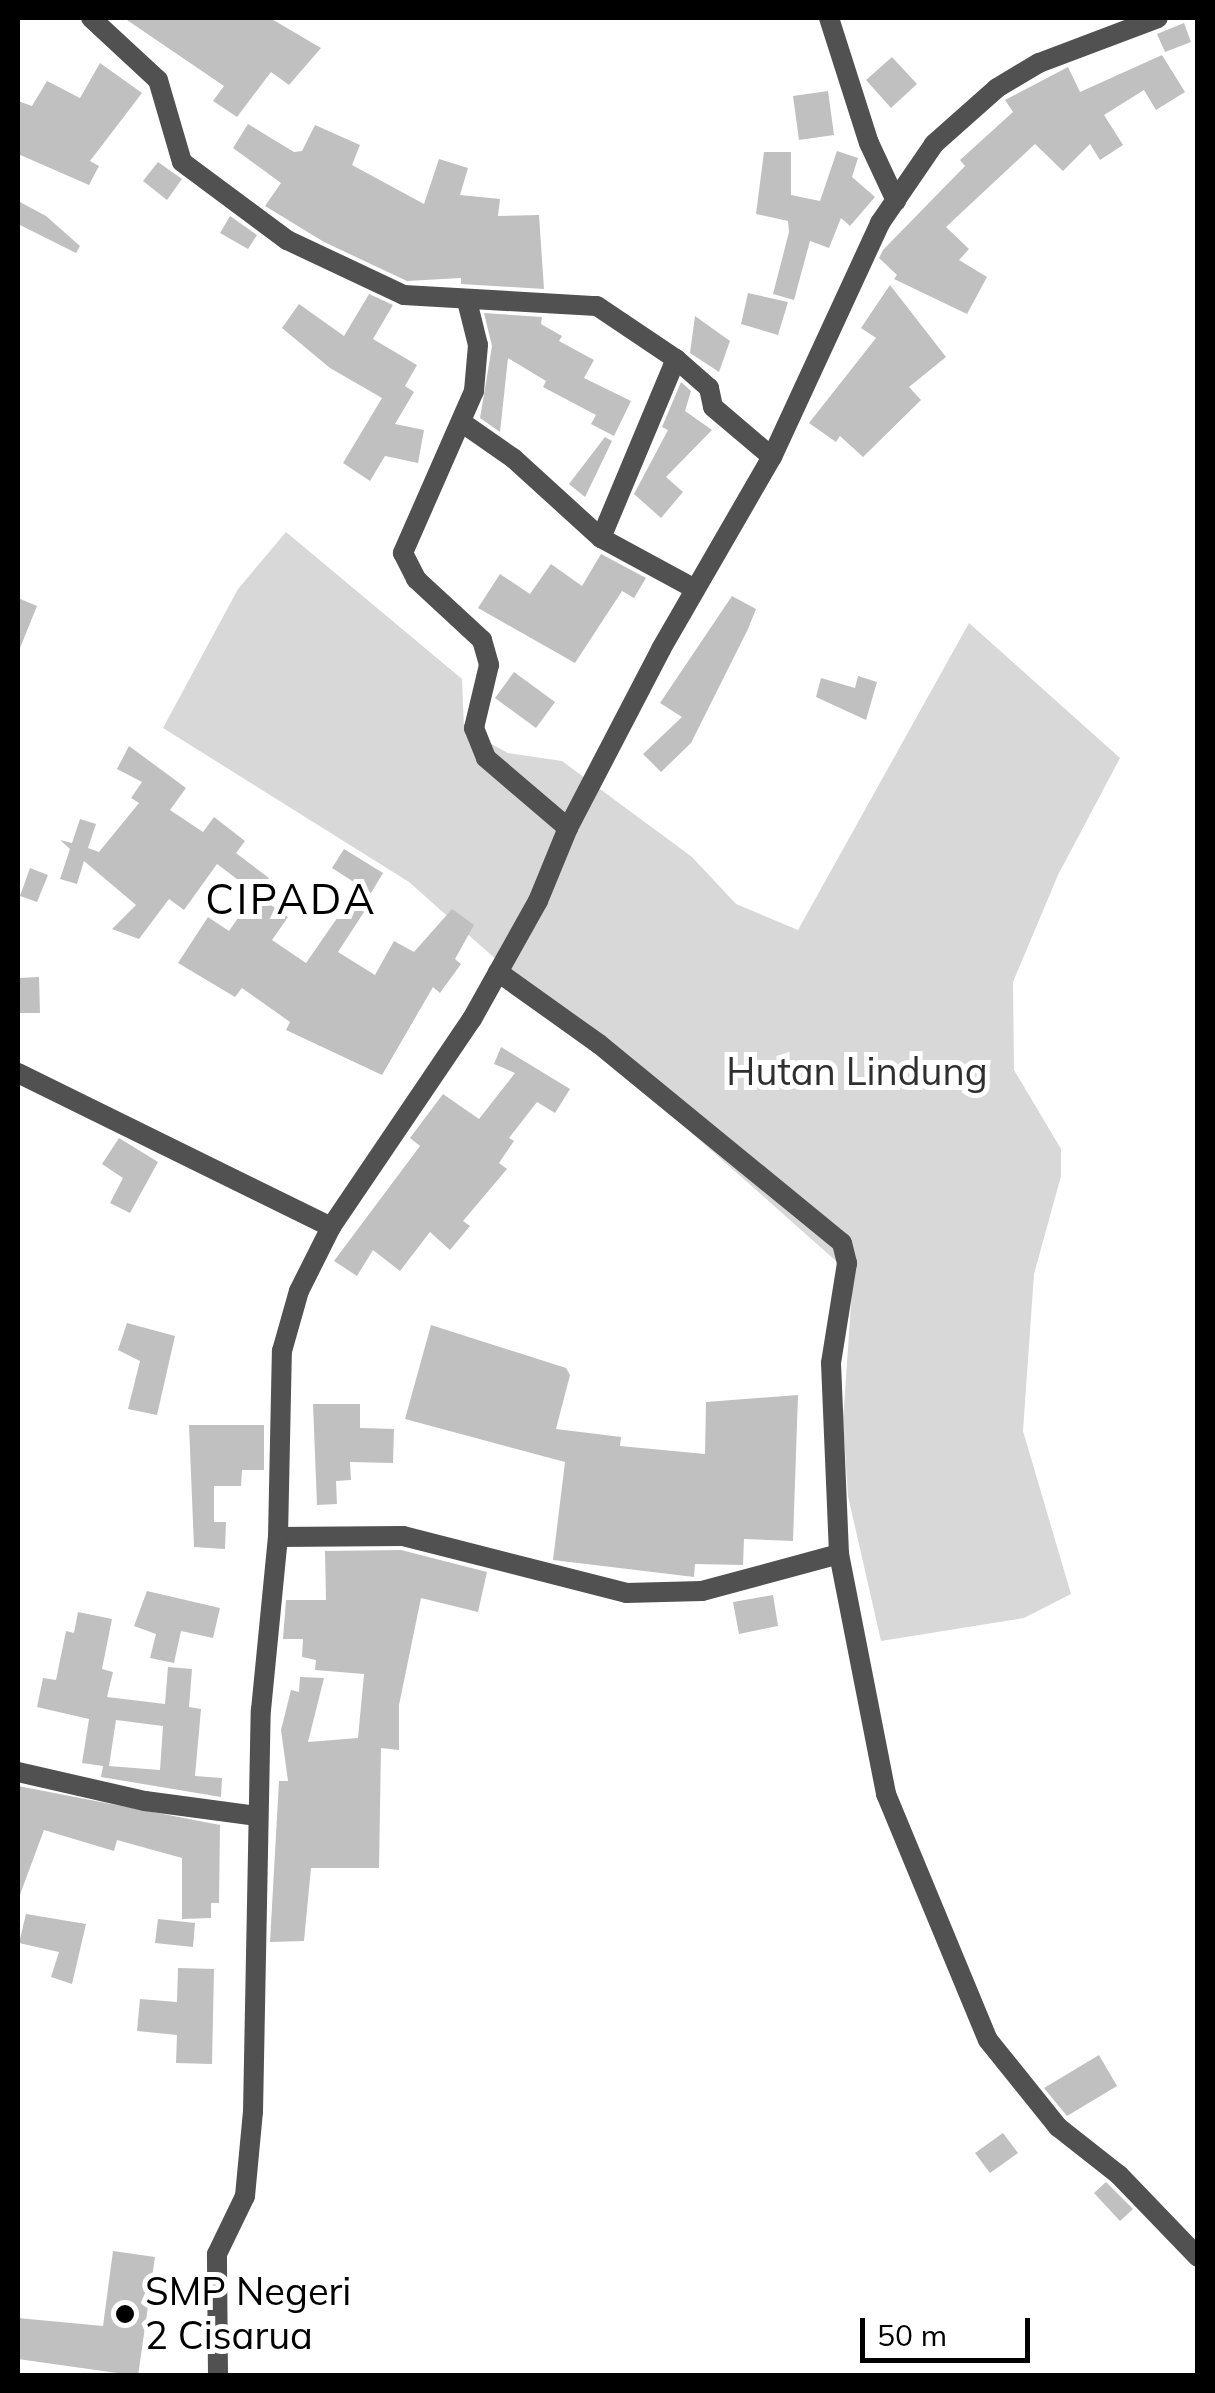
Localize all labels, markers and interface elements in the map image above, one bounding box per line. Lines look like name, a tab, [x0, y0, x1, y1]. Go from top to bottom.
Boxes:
district label: CIPADA	[205, 874, 377, 924]
park label: Hutan Lindung	[726, 1049, 988, 1095]
place label: SMP Negeri 2 Cisarua	[145, 2269, 351, 2358]
scale bar	[865, 2298, 1035, 2360]
marker: SMP Negeri 2 Cisarua	[114, 2303, 136, 2325]
text: 50 m	[877, 2316, 947, 2354]

